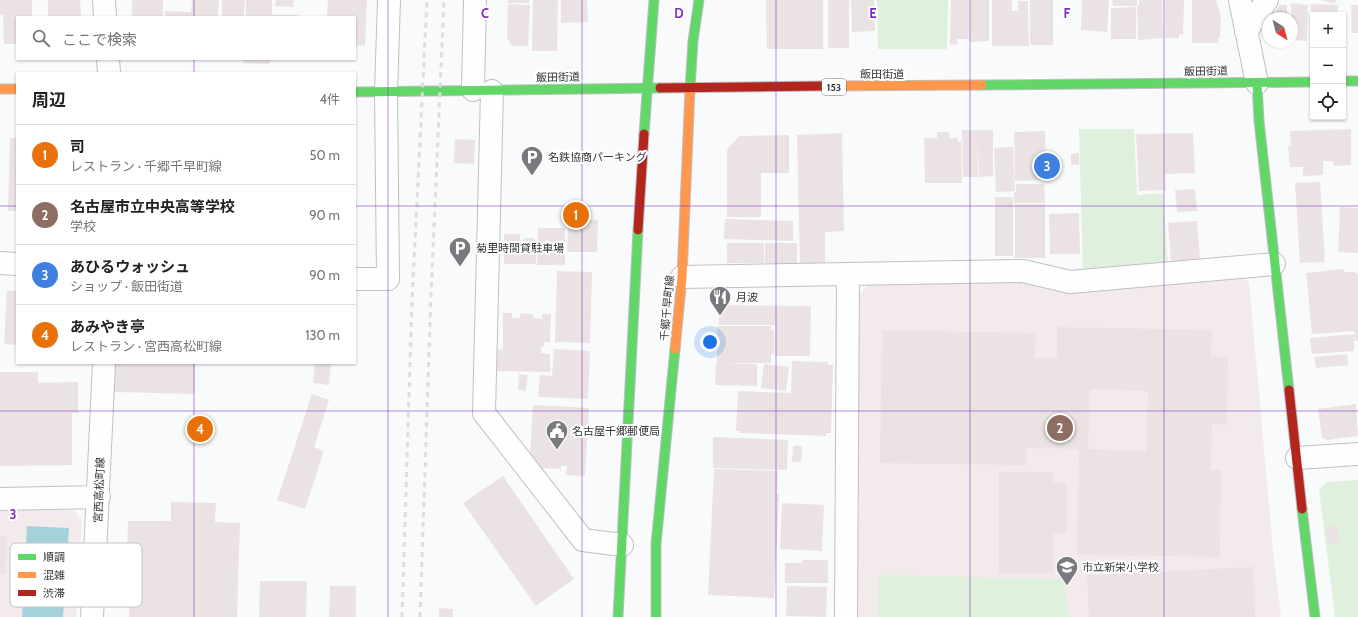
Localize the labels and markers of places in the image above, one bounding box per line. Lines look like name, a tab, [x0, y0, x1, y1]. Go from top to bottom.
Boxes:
parking icon: 名鉄協商パーキング	[519, 144, 545, 177]
place label: 名鉄協商パーキング	[548, 150, 647, 164]
pin: 3	[1034, 151, 1060, 181]
pin: 1	[563, 200, 589, 230]
parking icon: 菊里時間貸駐車場	[447, 235, 473, 268]
place label: 菊里時間貸駐車場	[476, 241, 564, 255]
restaurant icon: 月波	[707, 284, 733, 317]
place label: 月波	[736, 290, 758, 304]
pin: 2	[1047, 413, 1073, 443]
pin: 4	[187, 414, 213, 444]
public building icon: 名古屋千郷郵便局	[544, 418, 570, 451]
place label: 名古屋千郷郵便局	[572, 424, 660, 438]
school or university icon: 市立新栄小学校	[1054, 554, 1080, 587]
place label: 市立新栄小学校	[1082, 560, 1159, 574]

